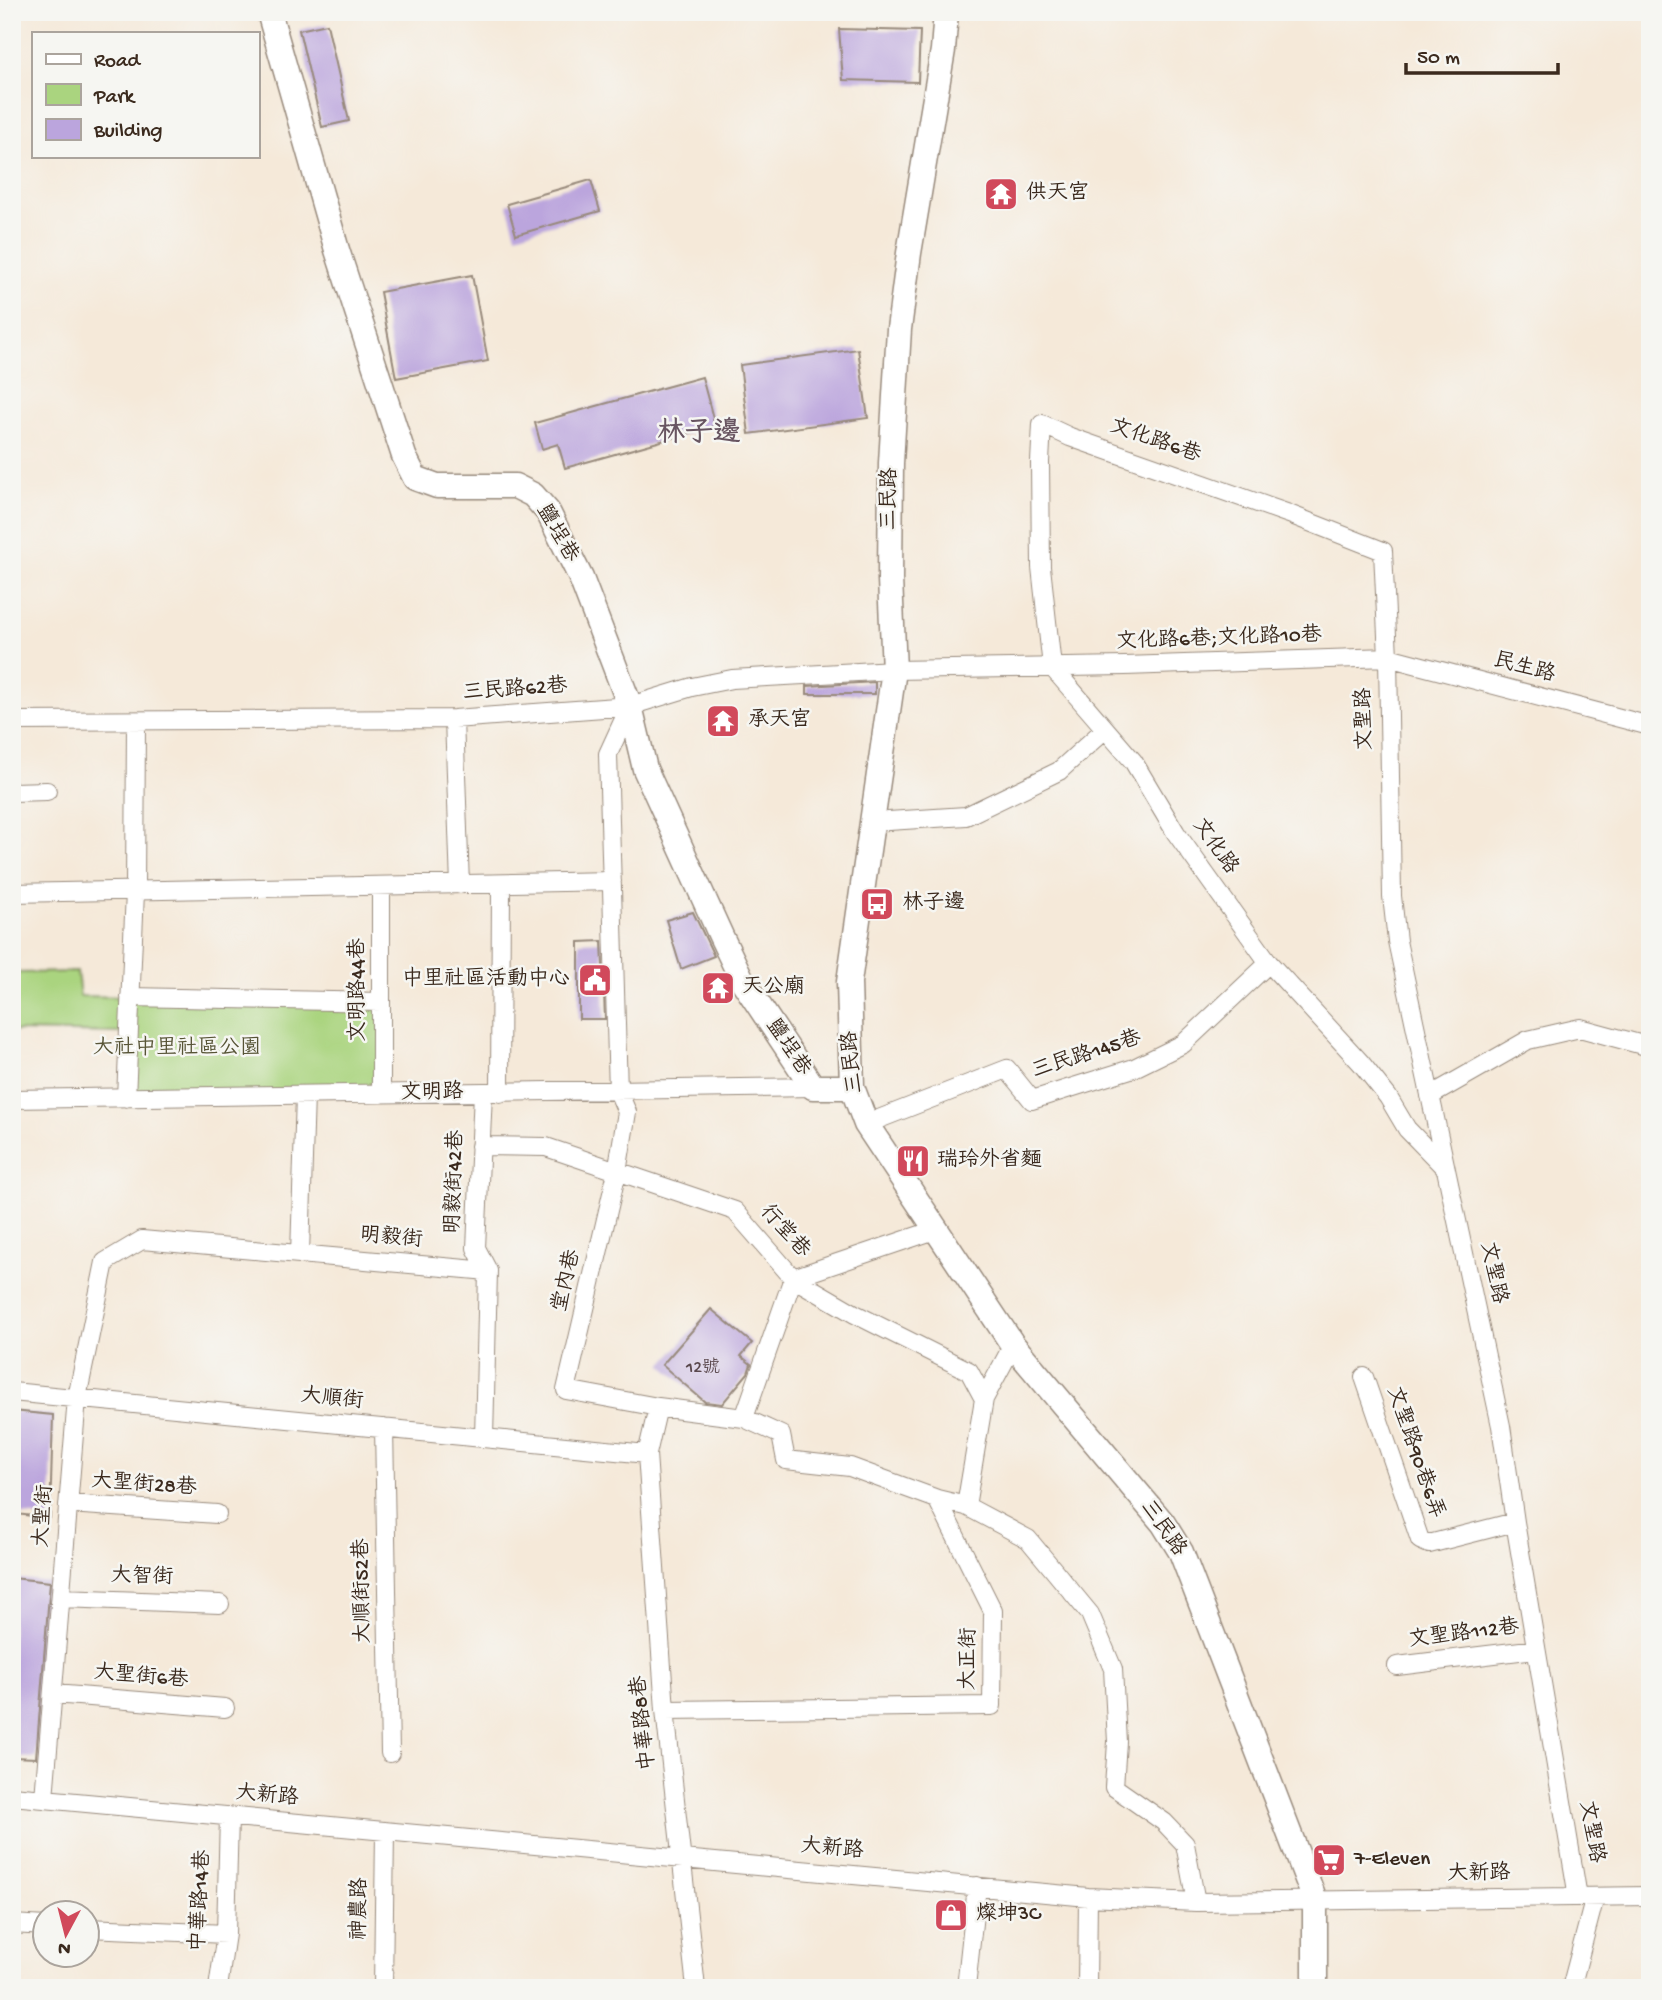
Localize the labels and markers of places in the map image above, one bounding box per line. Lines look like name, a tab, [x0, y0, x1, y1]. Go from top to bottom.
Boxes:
temple icon: 供天宮	[982, 175, 1020, 213]
place label: 供天宮	[1026, 180, 1089, 207]
temple icon: 承天宮	[704, 702, 742, 740]
place label: 承天宮	[748, 707, 811, 734]
bus stop icon: 林子邊	[858, 885, 896, 923]
place label: 林子邊	[902, 890, 965, 917]
public building icon: 中里社區活動中心	[576, 961, 614, 999]
place label: 中里社區活動中心	[402, 966, 570, 993]
temple icon: 天公廟	[699, 969, 737, 1007]
place label: 天公廟	[742, 974, 805, 1001]
restaurant icon: 瑞玲外省麵	[894, 1142, 932, 1180]
place label: 瑞玲外省麵	[937, 1147, 1042, 1174]
supermarket icon: 7-Eleven	[1310, 1841, 1348, 1879]
place label: 7-Eleven	[1353, 1848, 1430, 1873]
shop icon: 燦坤3C	[932, 1896, 970, 1934]
place label: 燦坤3C	[976, 1901, 1042, 1928]

